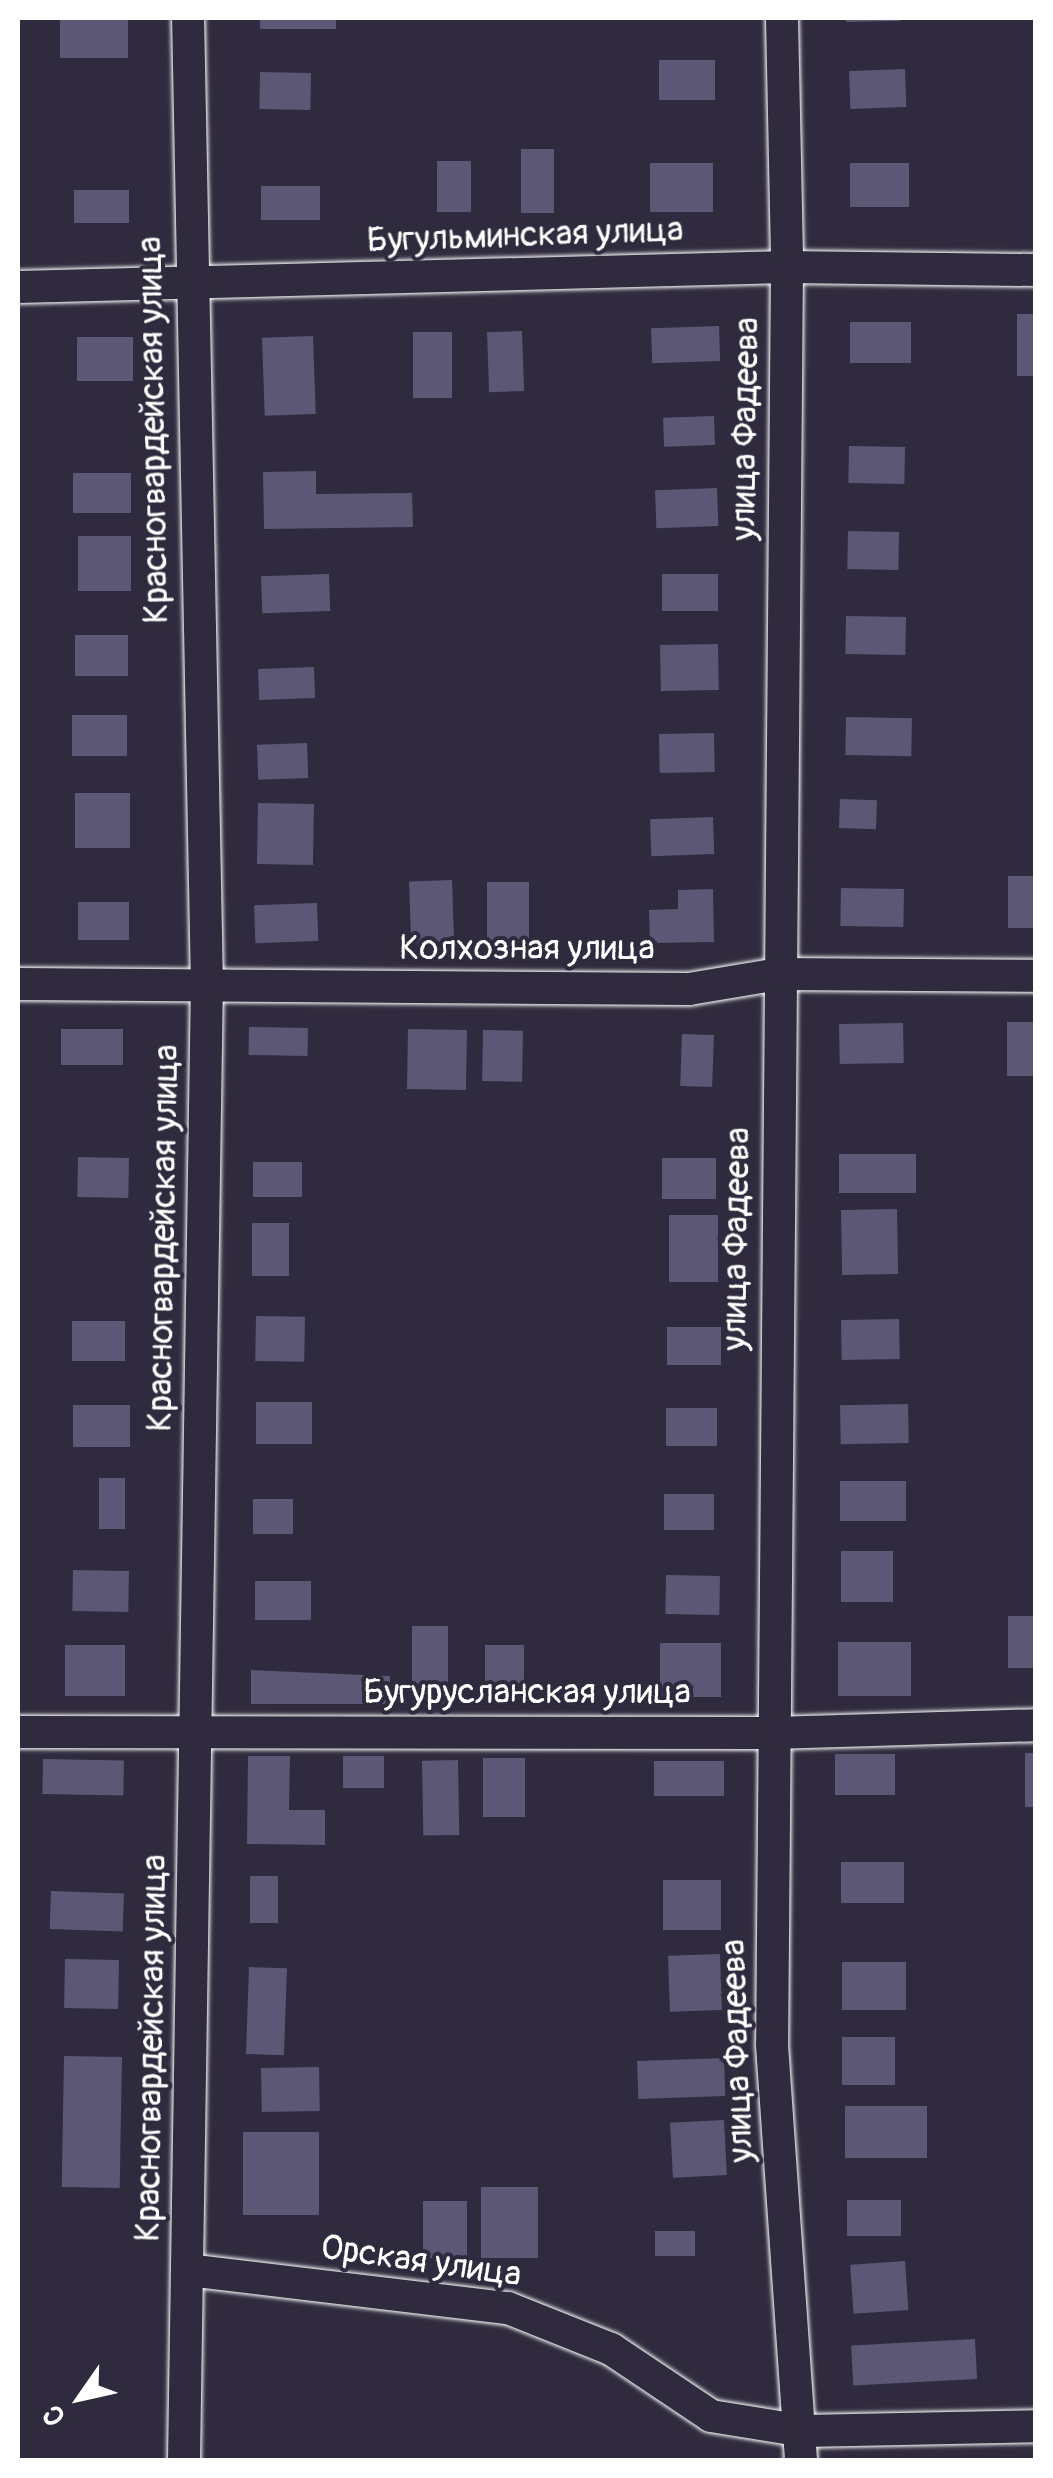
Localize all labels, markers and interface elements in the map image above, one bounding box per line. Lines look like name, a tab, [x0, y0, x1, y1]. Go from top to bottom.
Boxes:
street label: Бугульминская улица	[366, 208, 684, 262]
street label: Красногвардейская улица	[129, 236, 177, 624]
street label: улица Фадеева	[722, 317, 768, 541]
street label: Колхозная улица	[399, 927, 655, 969]
street label: Красногвардейская улица	[139, 1044, 187, 1432]
street label: улица Фадеева	[713, 1127, 759, 1351]
street label: Бугурусланская улица	[363, 1671, 691, 1713]
street label: Красногвардейская улица	[127, 1854, 175, 2242]
street label: улица Фадеева	[712, 1939, 762, 2163]
street label: Орская улица	[318, 2226, 524, 2296]
north arrow	[30, 2348, 130, 2448]
text: С	[35, 2398, 74, 2432]

